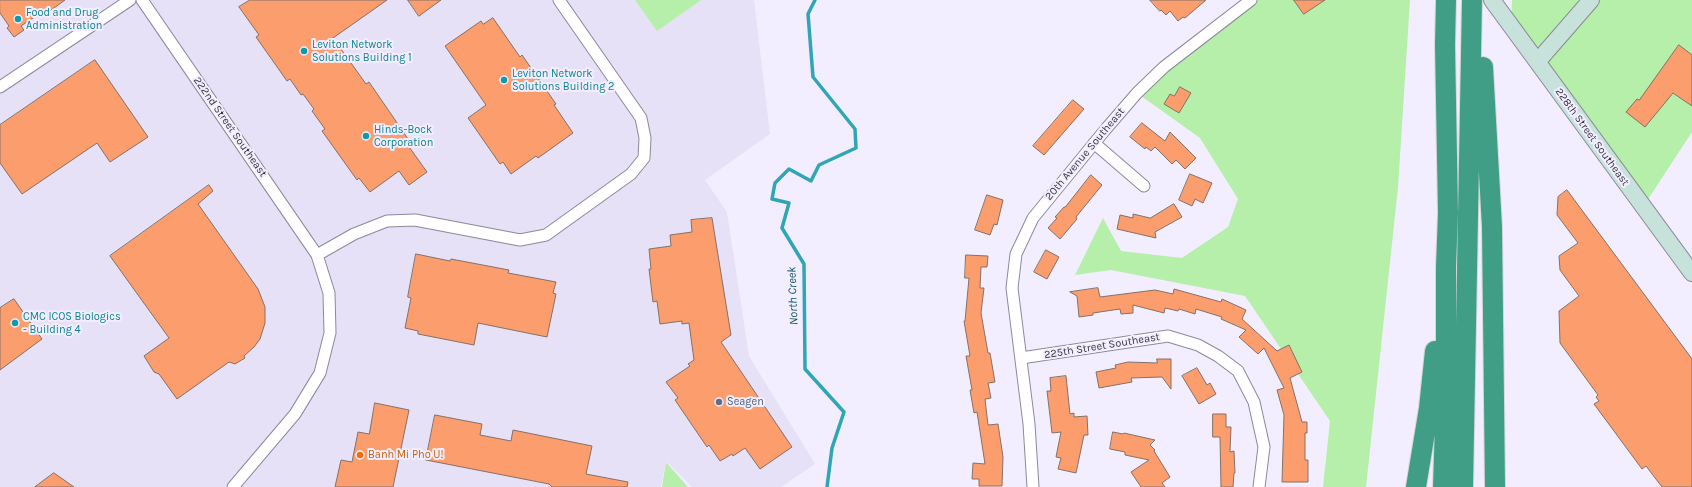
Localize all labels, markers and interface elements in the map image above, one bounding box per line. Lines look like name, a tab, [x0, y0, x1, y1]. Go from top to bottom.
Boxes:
place label: Food and Drug Administration	[26, 6, 102, 32]
marker: Food and Drug Administration	[13, 14, 23, 24]
place label: Leviton Network Solutions Building 1	[312, 38, 412, 64]
marker: Leviton Network Solutions Building 1	[299, 46, 309, 56]
place label: Leviton Network Solutions Building 2	[512, 67, 614, 93]
street label: 222nd Street Southeast	[190, 74, 270, 180]
marker: Leviton Network Solutions Building 2	[499, 75, 509, 85]
street label: 228th Street Southeast	[1552, 86, 1632, 188]
street label: 20th Avenue Southeast	[1042, 105, 1128, 203]
place label: Hinds-Bock Corporation	[374, 123, 433, 149]
marker: Hinds-Bock Corporation	[361, 131, 371, 141]
water label: North Creek	[785, 267, 801, 325]
place label: CMC ICOS Biologics - Building 4	[23, 310, 121, 336]
marker: CMC ICOS Biologics - Building 4	[10, 318, 20, 328]
street label: 225th Street Southeast	[1043, 330, 1161, 362]
place label: Seagen	[727, 395, 764, 409]
marker: Seagen	[714, 397, 724, 407]
place label: Banh Mi Pho U!	[368, 448, 444, 462]
marker: Banh Mi Pho U!	[355, 450, 365, 460]

